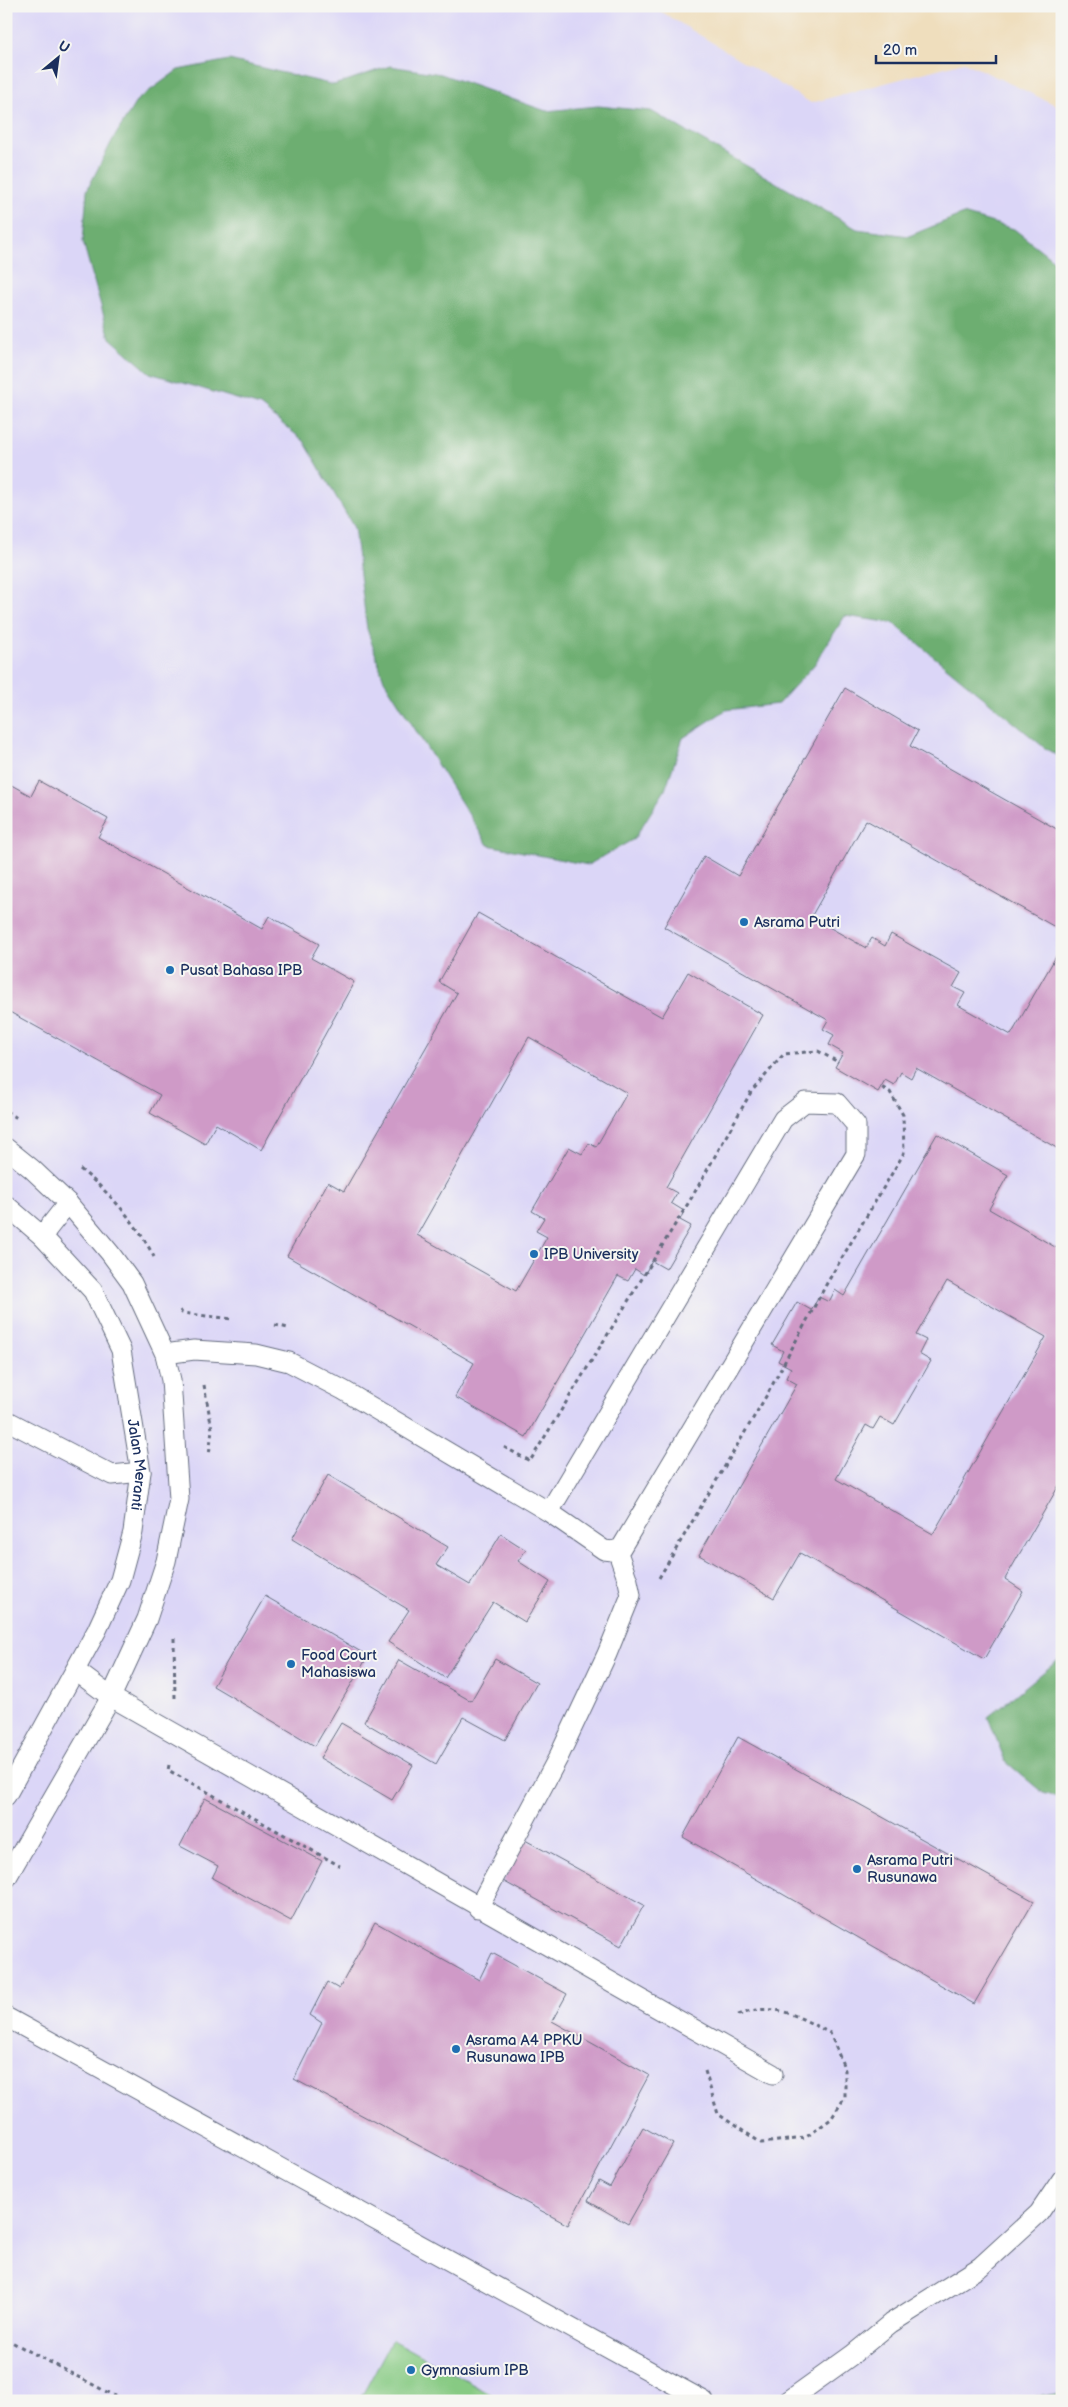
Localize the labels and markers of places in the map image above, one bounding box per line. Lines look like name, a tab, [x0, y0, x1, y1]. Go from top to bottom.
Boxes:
place label: Asrama Putri	[754, 913, 840, 932]
marker: Asrama Putri	[738, 916, 750, 928]
place label: Pusat Bahasa IPB	[180, 961, 302, 980]
marker: Pusat Bahasa IPB	[164, 964, 176, 976]
place label: IPB University	[544, 1245, 639, 1264]
marker: IPB University	[528, 1248, 540, 1260]
place label: Food Court Mahasiswa	[301, 1646, 377, 1682]
marker: Food Court Mahasiswa	[285, 1658, 297, 1670]
place label: Asrama Putri Rusunawa	[867, 1851, 953, 1887]
marker: Asrama Putri Rusunawa	[851, 1863, 863, 1875]
place label: Asrama A4 PPKU Rusunawa IPB	[466, 2031, 582, 2067]
marker: Asrama A4 PPKU Rusunawa IPB	[450, 2043, 462, 2055]
place label: Gymnasium IPB	[421, 2361, 529, 2380]
marker: Gymnasium IPB	[405, 2364, 417, 2376]

